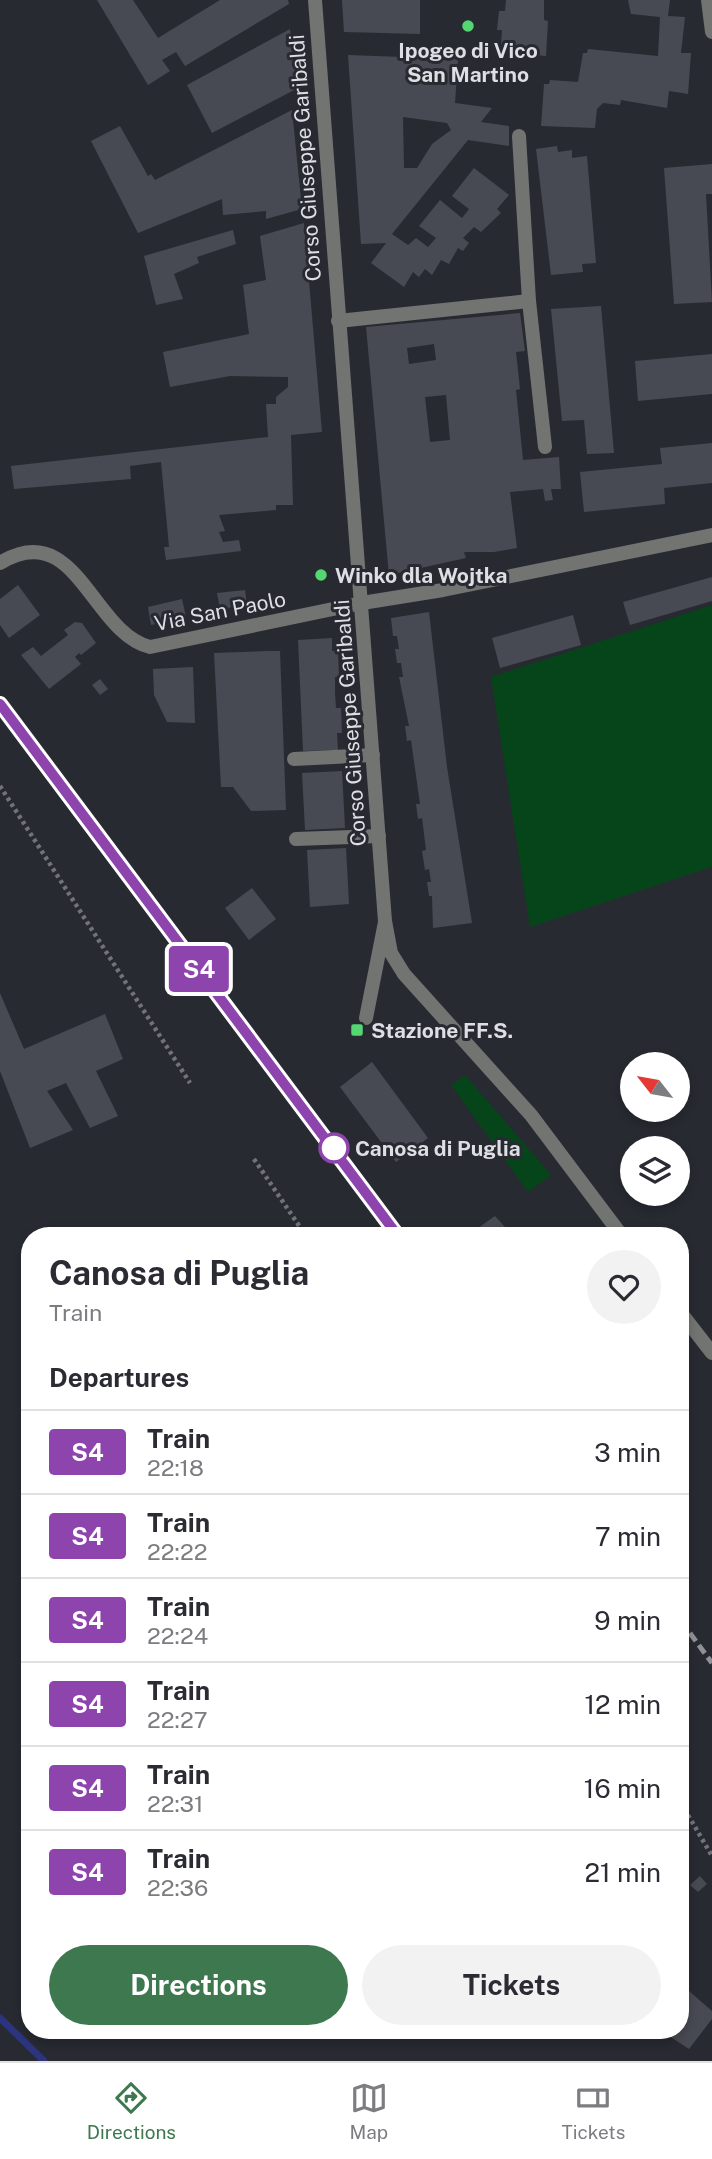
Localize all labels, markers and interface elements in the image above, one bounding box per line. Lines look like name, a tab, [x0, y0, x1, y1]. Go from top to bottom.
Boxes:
marker: Ipogeo di Vico San Martino	[460, 18, 476, 34]
street label: Corso Giuseppe Garibaldi	[284, 34, 326, 282]
place label: Ipogeo di Vico San Martino	[398, 38, 538, 87]
place label: Winko dla Wojtka	[335, 563, 507, 588]
marker: Winko dla Wojtka	[313, 567, 329, 583]
street label: Via San Paolo	[152, 586, 288, 636]
street label: Corso Giuseppe Garibaldi	[329, 599, 371, 847]
line badge: S4	[168, 946, 230, 992]
text: S4	[183, 955, 215, 983]
place label: Stazione FF.S.	[371, 1018, 513, 1043]
marker: Stazione FF.S.	[349, 1022, 365, 1038]
north arrow	[620, 1052, 690, 1122]
map controls	[620, 1052, 690, 1206]
marker: Canosa di Puglia	[319, 1133, 349, 1163]
place label: Canosa di Puglia	[355, 1136, 521, 1161]
button: layers	[620, 1136, 690, 1206]
button: heart	[587, 1250, 661, 1324]
text: Canosa di Puglia	[49, 1254, 309, 1292]
text: Train	[49, 1299, 102, 1326]
text: Departures	[49, 1362, 189, 1393]
text: Train	[147, 1423, 210, 1454]
text: 3 min	[594, 1437, 661, 1468]
text: S4	[71, 1438, 104, 1466]
text: 22:18	[147, 1454, 204, 1481]
text: Train	[147, 1507, 210, 1538]
text: 7 min	[595, 1521, 661, 1552]
text: S4	[71, 1522, 104, 1550]
text: 22:22	[147, 1538, 207, 1565]
text: Train	[147, 1591, 210, 1622]
text: 9 min	[594, 1605, 661, 1636]
text: S4	[71, 1606, 104, 1634]
text: 22:24	[147, 1622, 208, 1649]
text: Train	[147, 1675, 210, 1706]
text: 12 min	[585, 1689, 661, 1720]
text: S4	[71, 1690, 104, 1718]
text: 22:27	[147, 1706, 208, 1733]
text: Train	[147, 1759, 210, 1790]
text: 16 min	[584, 1773, 661, 1804]
text: S4	[71, 1774, 104, 1802]
text: 22:31	[147, 1790, 203, 1817]
text: Train	[147, 1843, 210, 1874]
text: 21 min	[585, 1857, 661, 1888]
text: S4	[71, 1858, 104, 1886]
text: 22:36	[147, 1874, 208, 1901]
button: Directions	[49, 1945, 348, 2025]
button: Tickets	[362, 1945, 661, 2025]
tab: Directions	[87, 2079, 176, 2143]
tab: Map	[349, 2079, 388, 2143]
tab: Tickets	[562, 2079, 625, 2143]

